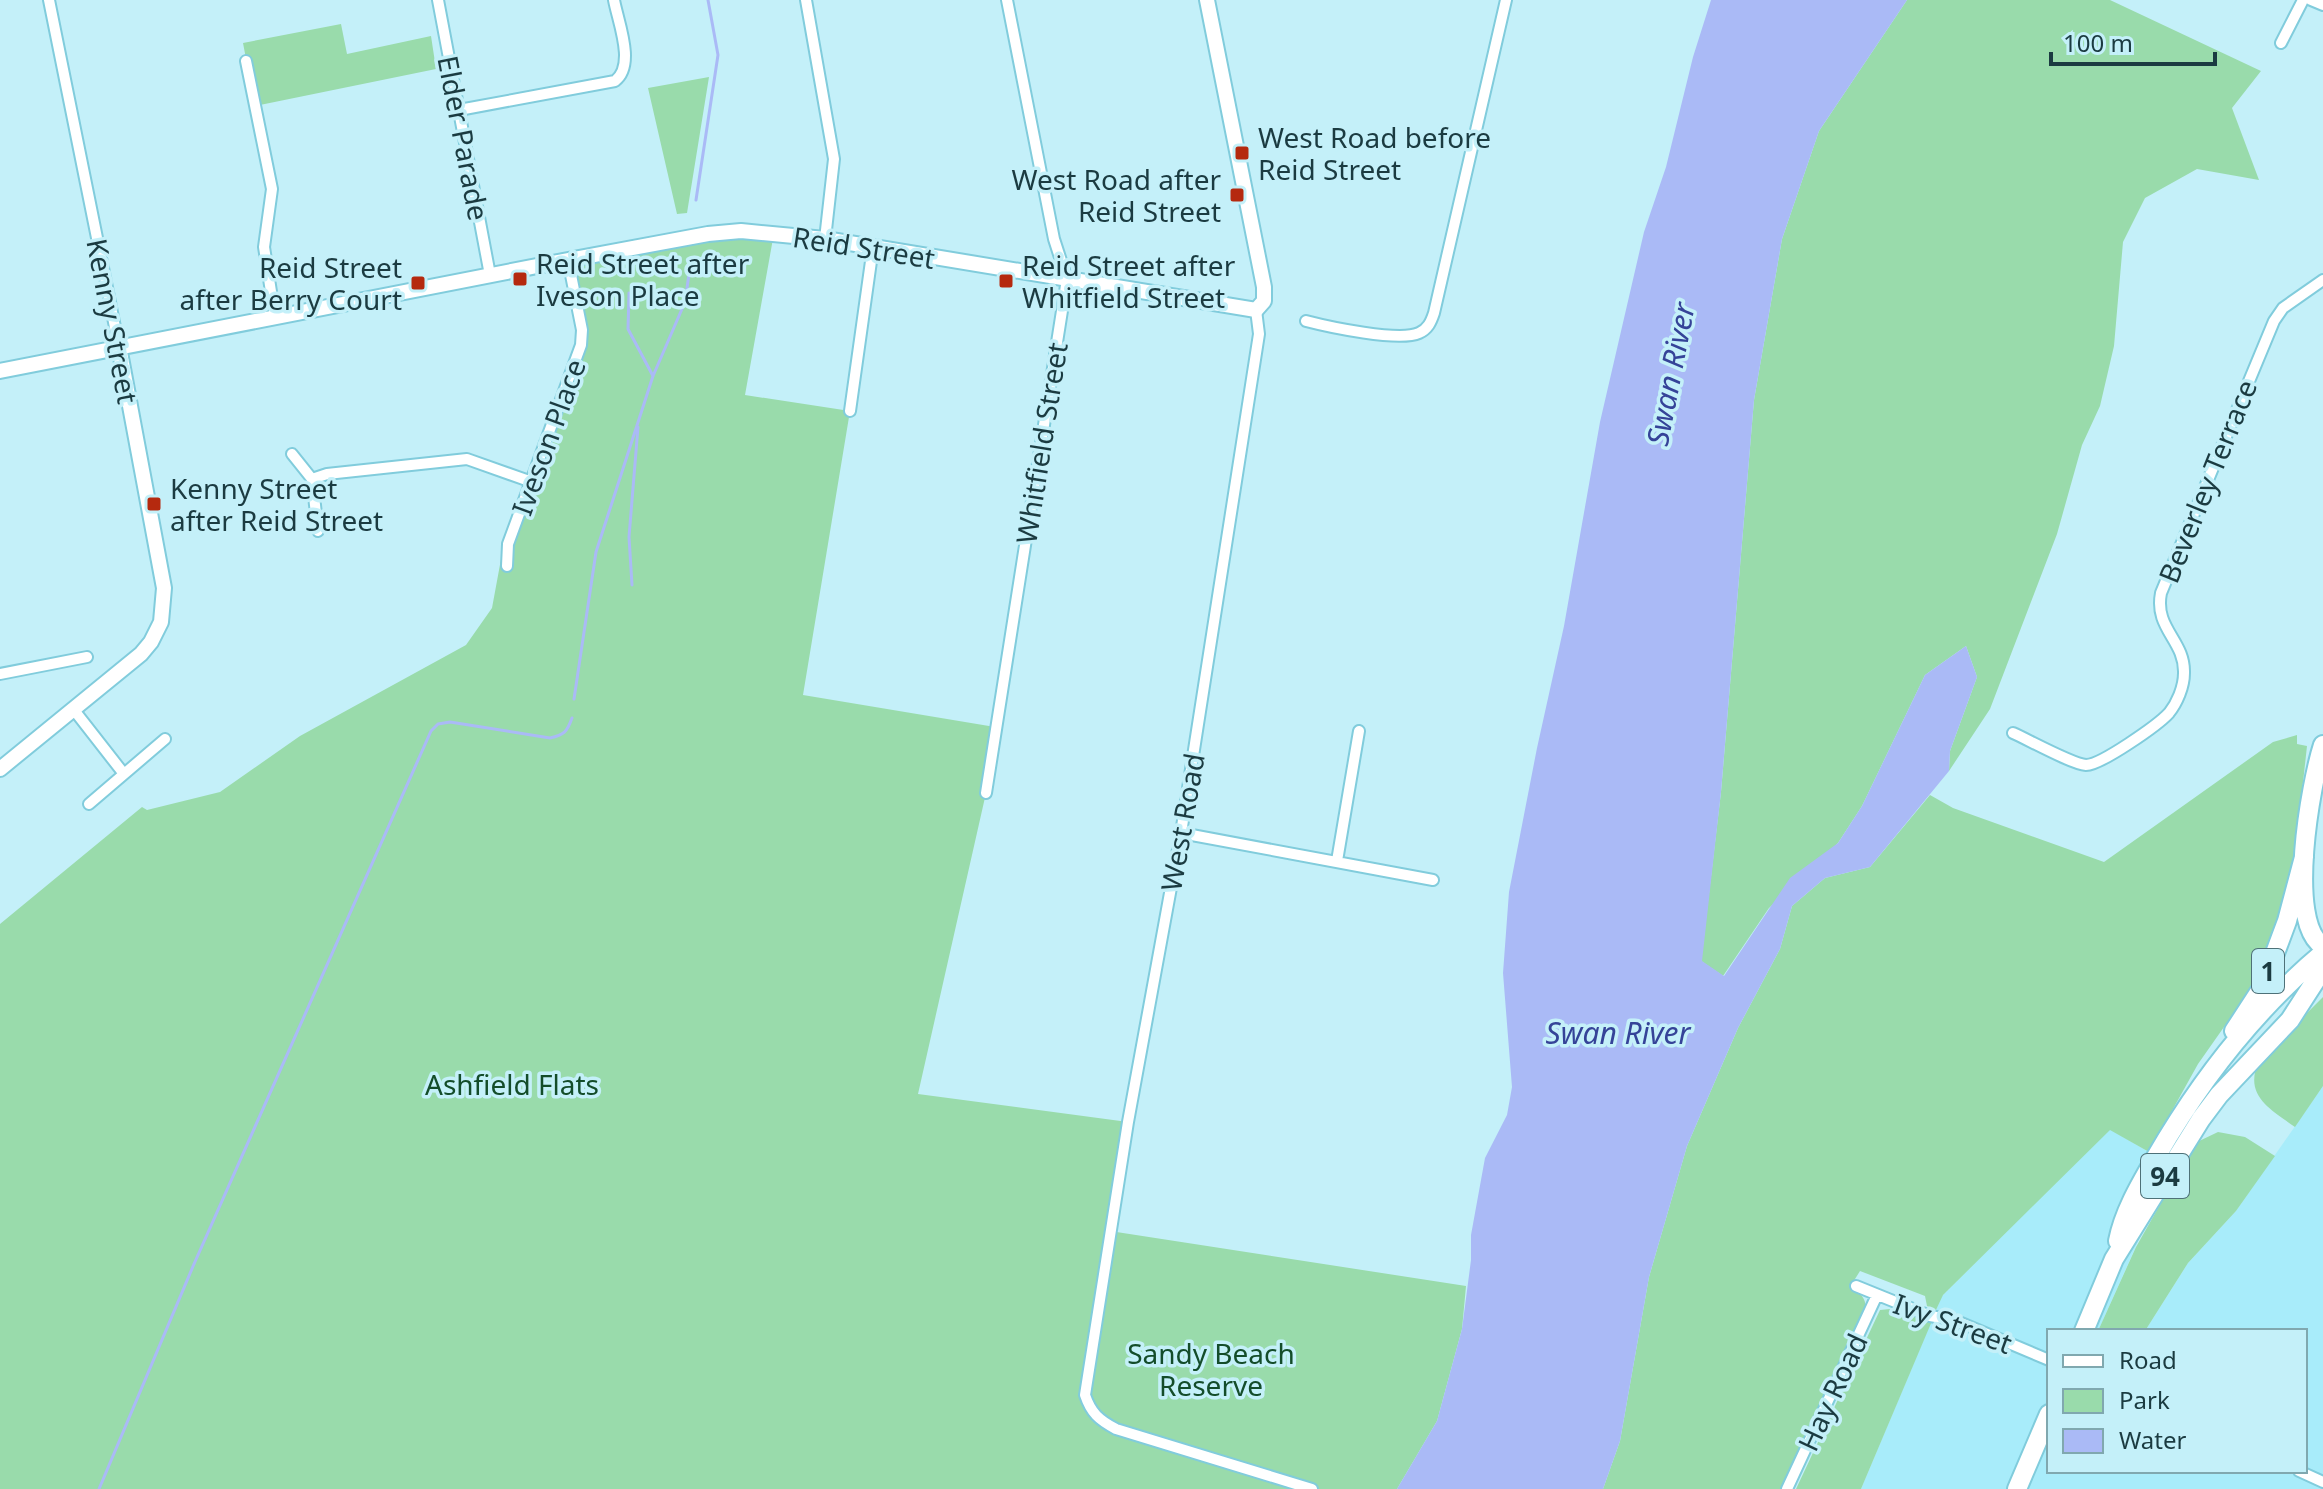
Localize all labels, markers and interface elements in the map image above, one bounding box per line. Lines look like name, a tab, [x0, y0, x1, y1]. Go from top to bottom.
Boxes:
scale bar	[2051, 16, 2215, 66]
text: 100 m	[2063, 26, 2133, 59]
street label: Elder Parade	[429, 52, 499, 224]
place label: West Road before Reid Street	[1258, 118, 1491, 188]
marker: West Road before Reid Street	[1233, 144, 1251, 162]
place label: West Road after Reid Street	[1012, 160, 1221, 230]
marker: West Road after Reid Street	[1228, 186, 1246, 204]
street label: Reid Street	[790, 217, 938, 277]
street label: Kenny Street	[78, 235, 148, 407]
place label: Reid Street after Iveson Place	[536, 244, 750, 314]
place label: Reid Street after Whitfield Street	[1022, 246, 1236, 316]
place label: Reid Street after Berry Court	[180, 248, 402, 318]
marker: Reid Street after Iveson Place	[511, 270, 529, 288]
marker: Reid Street after Whitfield Street	[997, 272, 1015, 290]
marker: Reid Street after Berry Court	[409, 274, 427, 292]
water label: Swan River	[1636, 298, 1704, 449]
street label: Whitfield Street	[1006, 340, 1076, 546]
street label: Iveson Place	[502, 354, 594, 520]
street label: Beverley Terrace	[2149, 374, 2265, 588]
place label: Kenny Street after Reid Street	[170, 469, 383, 539]
marker: Kenny Street after Reid Street	[145, 495, 163, 513]
street label: West Road	[1151, 750, 1213, 894]
road number: 1	[2252, 949, 2284, 993]
water label: Swan River	[1546, 1012, 1692, 1053]
park label: Ashfield Flats	[425, 1065, 599, 1103]
road number: 94	[2141, 1154, 2189, 1198]
street label: Ivy Street	[1888, 1284, 2018, 1362]
street label: Hay Road	[1788, 1327, 1876, 1457]
legend	[2047, 1329, 2307, 1473]
park label: Sandy Beach Reserve	[1127, 1334, 1295, 1404]
text: Road	[2119, 1343, 2177, 1376]
text: Park	[2119, 1383, 2170, 1416]
text: Water	[2119, 1423, 2187, 1456]

